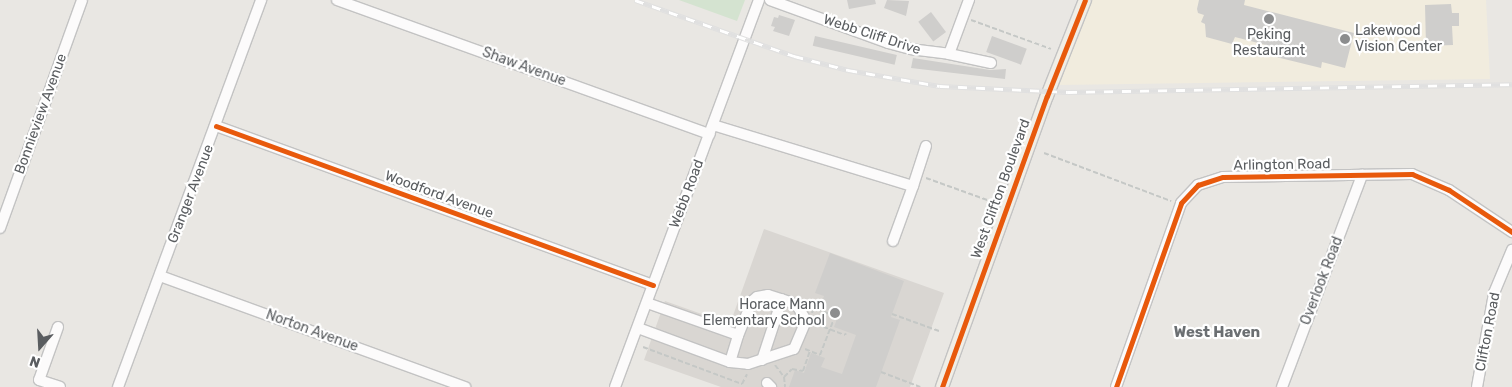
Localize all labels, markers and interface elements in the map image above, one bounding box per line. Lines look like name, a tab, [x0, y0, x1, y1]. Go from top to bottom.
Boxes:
street label: Webb Cliff Drive	[821, 11, 923, 59]
marker: Peking Restaurant	[1263, 13, 1275, 25]
place label: Lakewood Vision Center	[1355, 23, 1442, 56]
place label: Peking Restaurant	[1233, 27, 1305, 59]
marker: Lakewood Vision Center	[1339, 33, 1351, 45]
street label: Shaw Avenue	[479, 44, 569, 90]
street label: Bonnieview Avenue	[11, 51, 71, 177]
street label: West Clifton Boulevard	[968, 117, 1034, 261]
street label: Granger Avenue	[164, 142, 218, 246]
street label: Arlington Road	[1233, 156, 1331, 174]
street label: Webb Road	[666, 157, 708, 231]
street label: Woodford Avenue	[382, 168, 496, 222]
street label: Overlook Road	[1297, 234, 1347, 328]
street label: Clifton Road	[1472, 291, 1504, 373]
place label: Horace Mann Elementary School	[702, 297, 825, 330]
street label: Norton Avenue	[263, 306, 361, 356]
marker: Horace Mann Elementary School	[829, 307, 841, 319]
north arrow	[15, 322, 65, 372]
district label: West Haven	[1174, 324, 1260, 342]
text: N	[27, 352, 42, 371]

